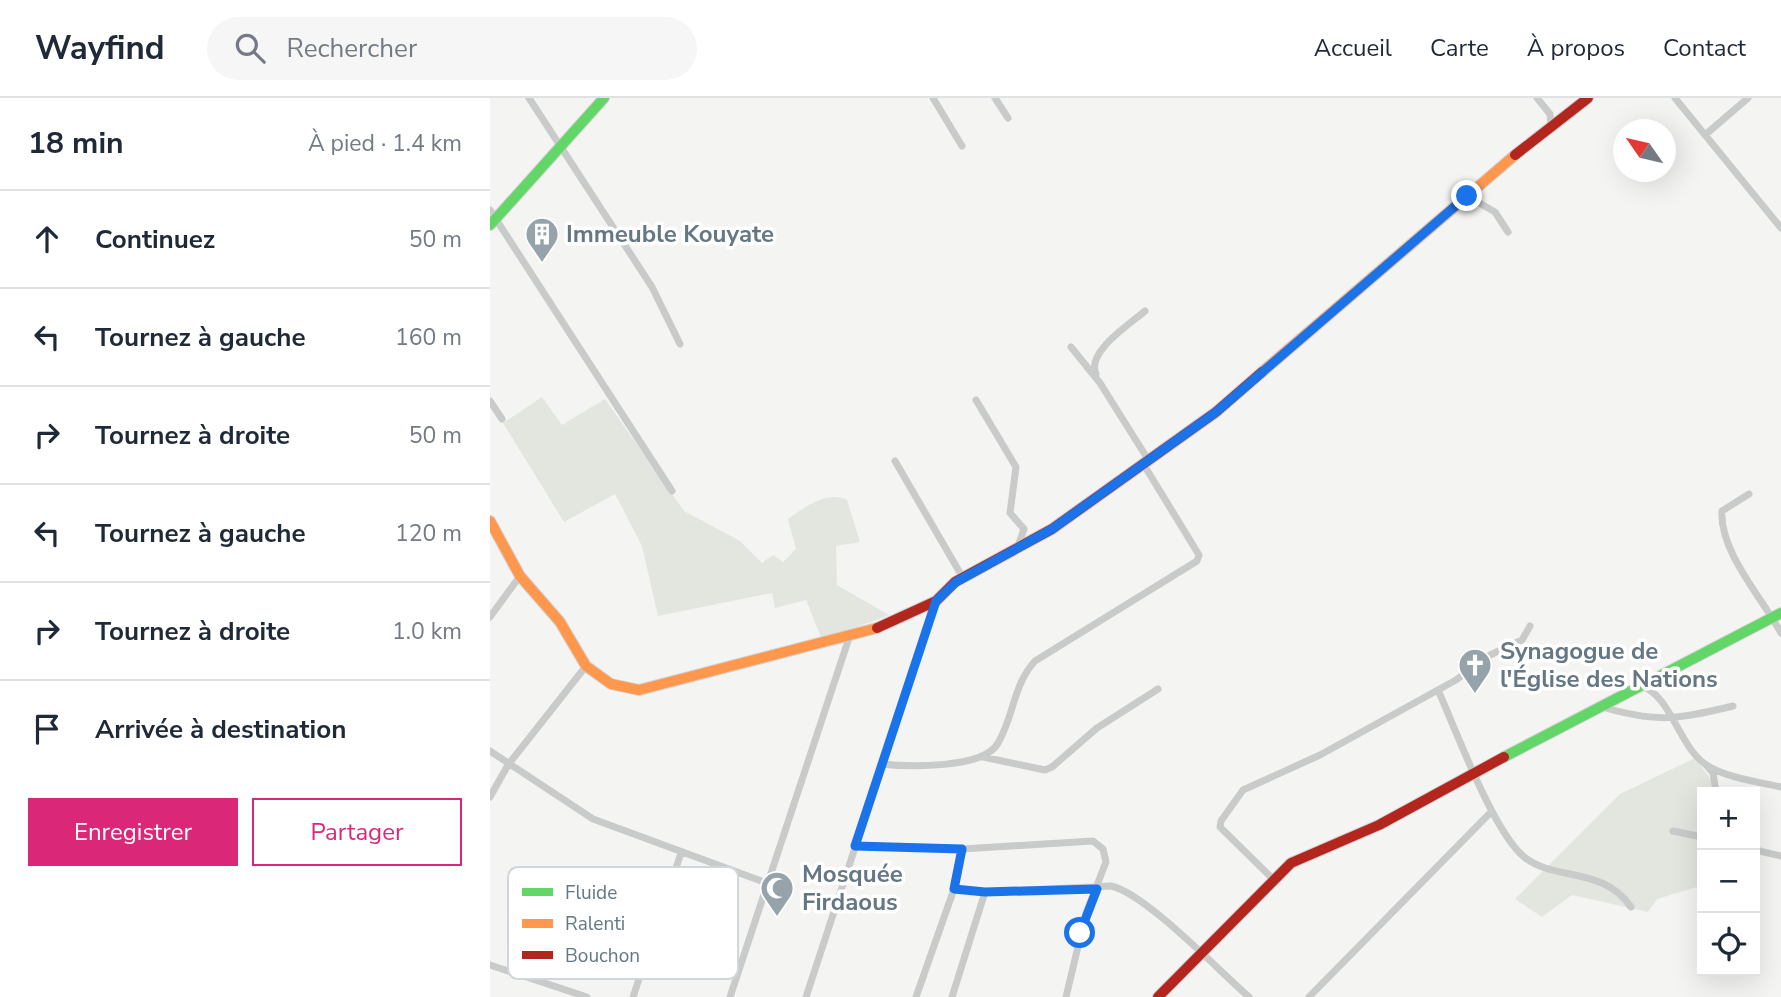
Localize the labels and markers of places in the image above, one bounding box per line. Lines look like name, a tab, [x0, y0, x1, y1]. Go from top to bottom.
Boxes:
building icon: Immeuble Kouyate	[523, 215, 561, 264]
place label: Immeuble Kouyate	[566, 218, 774, 250]
place label: Synagogue de l'Église des Nations	[1500, 635, 1718, 695]
church icon: Synagogue de l'Église des Nations	[1456, 646, 1494, 695]
place label: Mosquée Firdaous	[802, 858, 903, 918]
mosque icon: Mosquée Firdaous	[758, 869, 796, 918]

